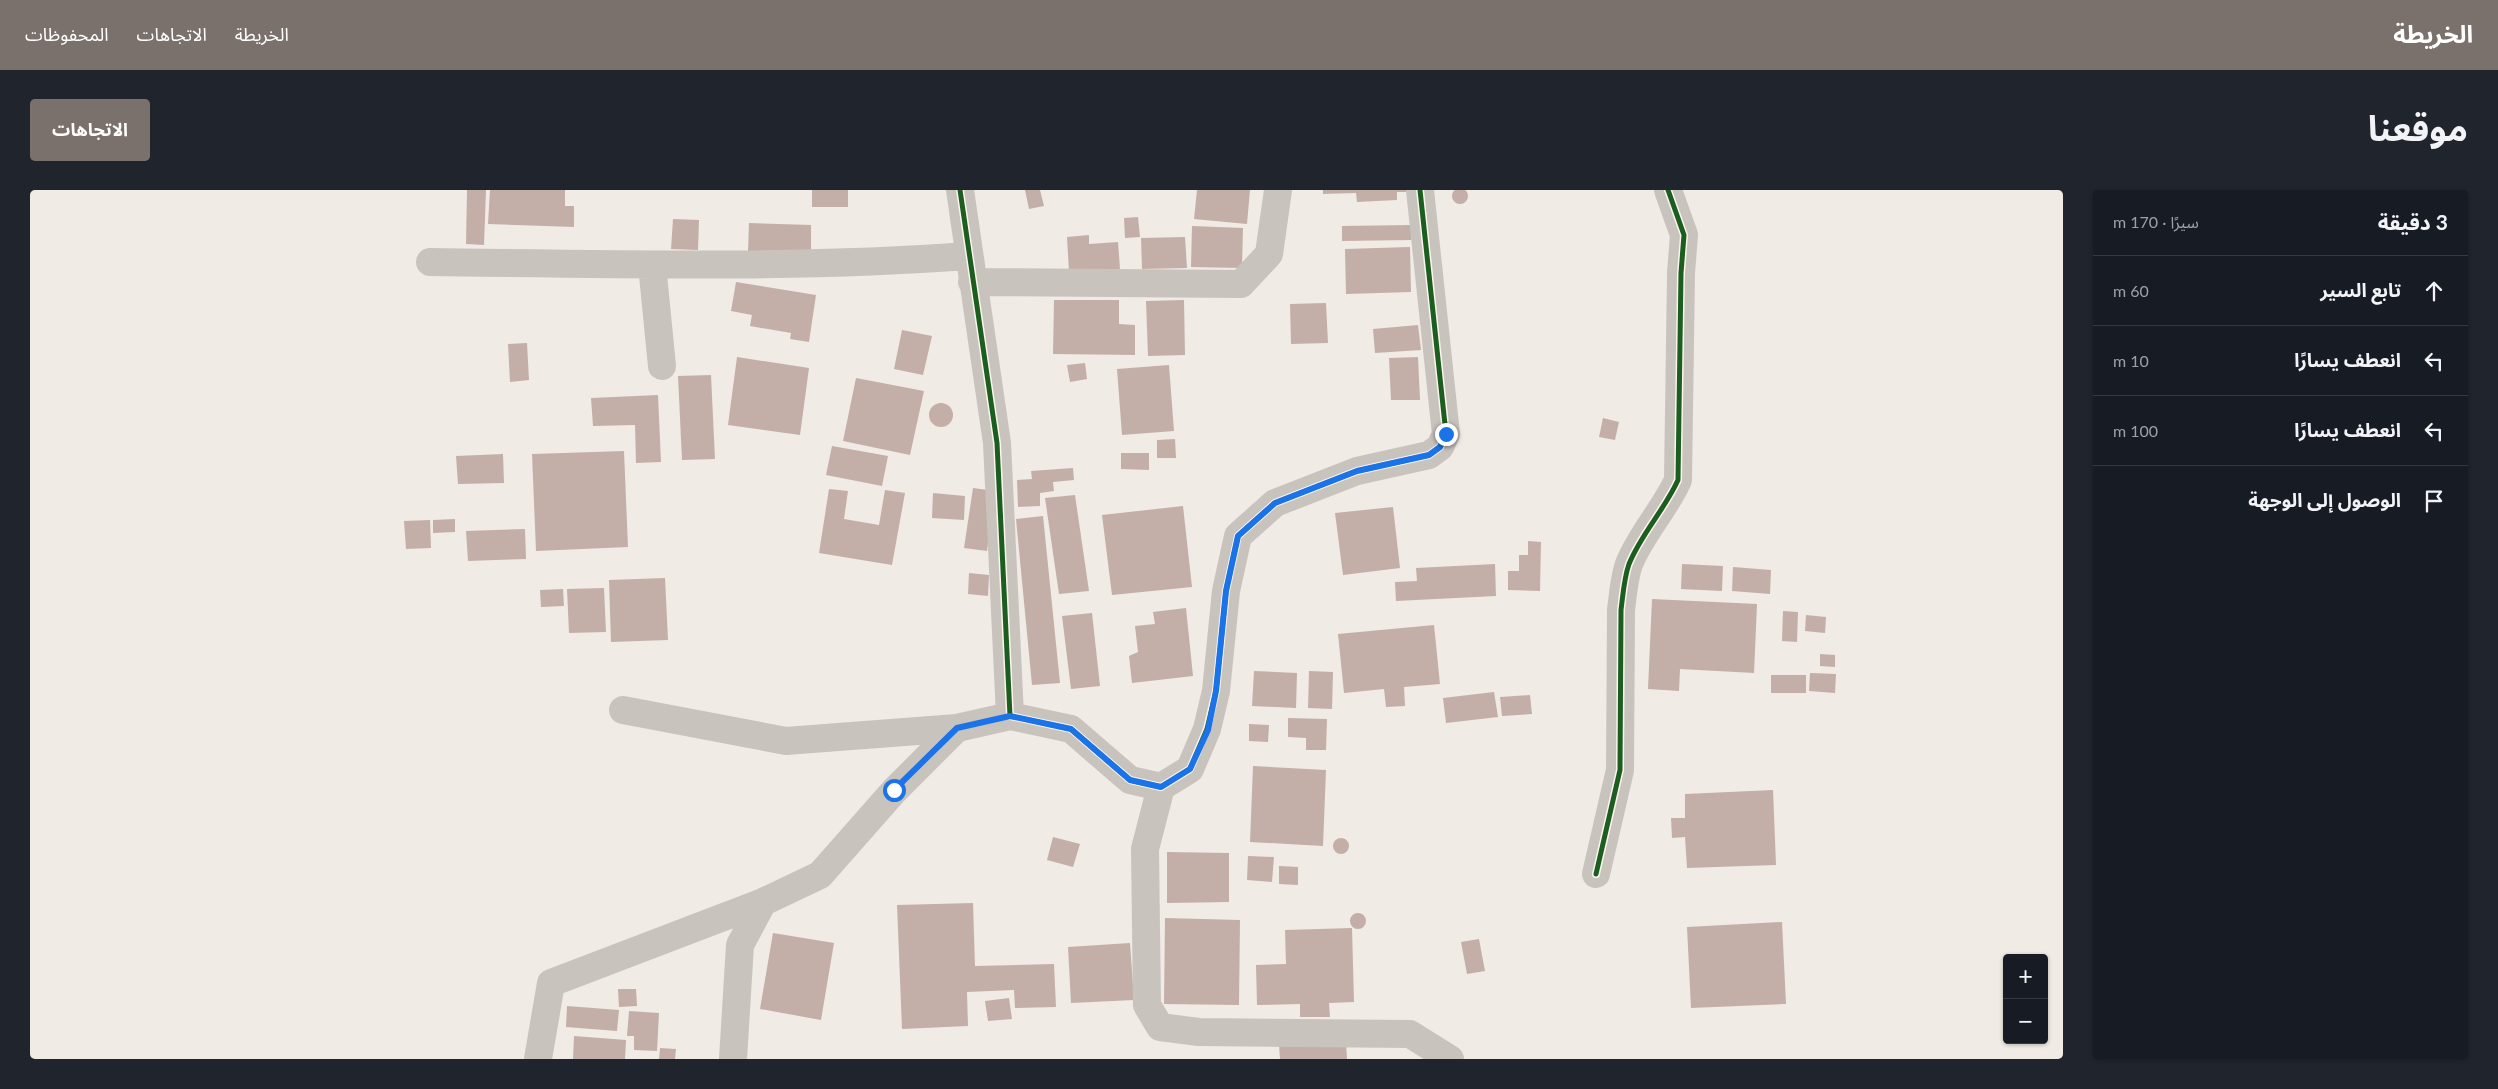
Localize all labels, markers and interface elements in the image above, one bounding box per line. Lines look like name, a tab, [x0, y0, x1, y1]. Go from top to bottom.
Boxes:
text: الخريطة	[2393, 19, 2473, 48]
text: المحفوظات	[25, 23, 109, 45]
text: الاتجاهات	[137, 23, 207, 45]
text: الخريطة	[235, 23, 289, 45]
button: الاتجاهات	[30, 99, 150, 161]
text: موقعنا	[2368, 106, 2468, 148]
text: 3 دقيقة	[2378, 209, 2448, 234]
text: سيرًا · 170 m	[2113, 212, 2199, 231]
icon: ahead	[2420, 277, 2448, 305]
text: تابع السير	[2320, 278, 2401, 301]
text: 60 m	[2113, 281, 2149, 300]
icon: left	[2420, 347, 2448, 375]
text: انعطف يسارًا	[2294, 348, 2401, 371]
text: 10 m	[2113, 351, 2149, 370]
icon: left	[2420, 417, 2448, 445]
text: انعطف يسارًا	[2294, 418, 2401, 441]
text: 100 m	[2113, 421, 2158, 440]
route end	[1435, 423, 1458, 446]
icon: arrive	[2420, 487, 2448, 515]
text: الوصول إلى الوجهة	[2248, 488, 2401, 511]
route start	[883, 779, 906, 802]
map controls	[2003, 954, 2048, 1044]
button: +	[2003, 954, 2048, 999]
button: −	[2003, 999, 2048, 1044]

